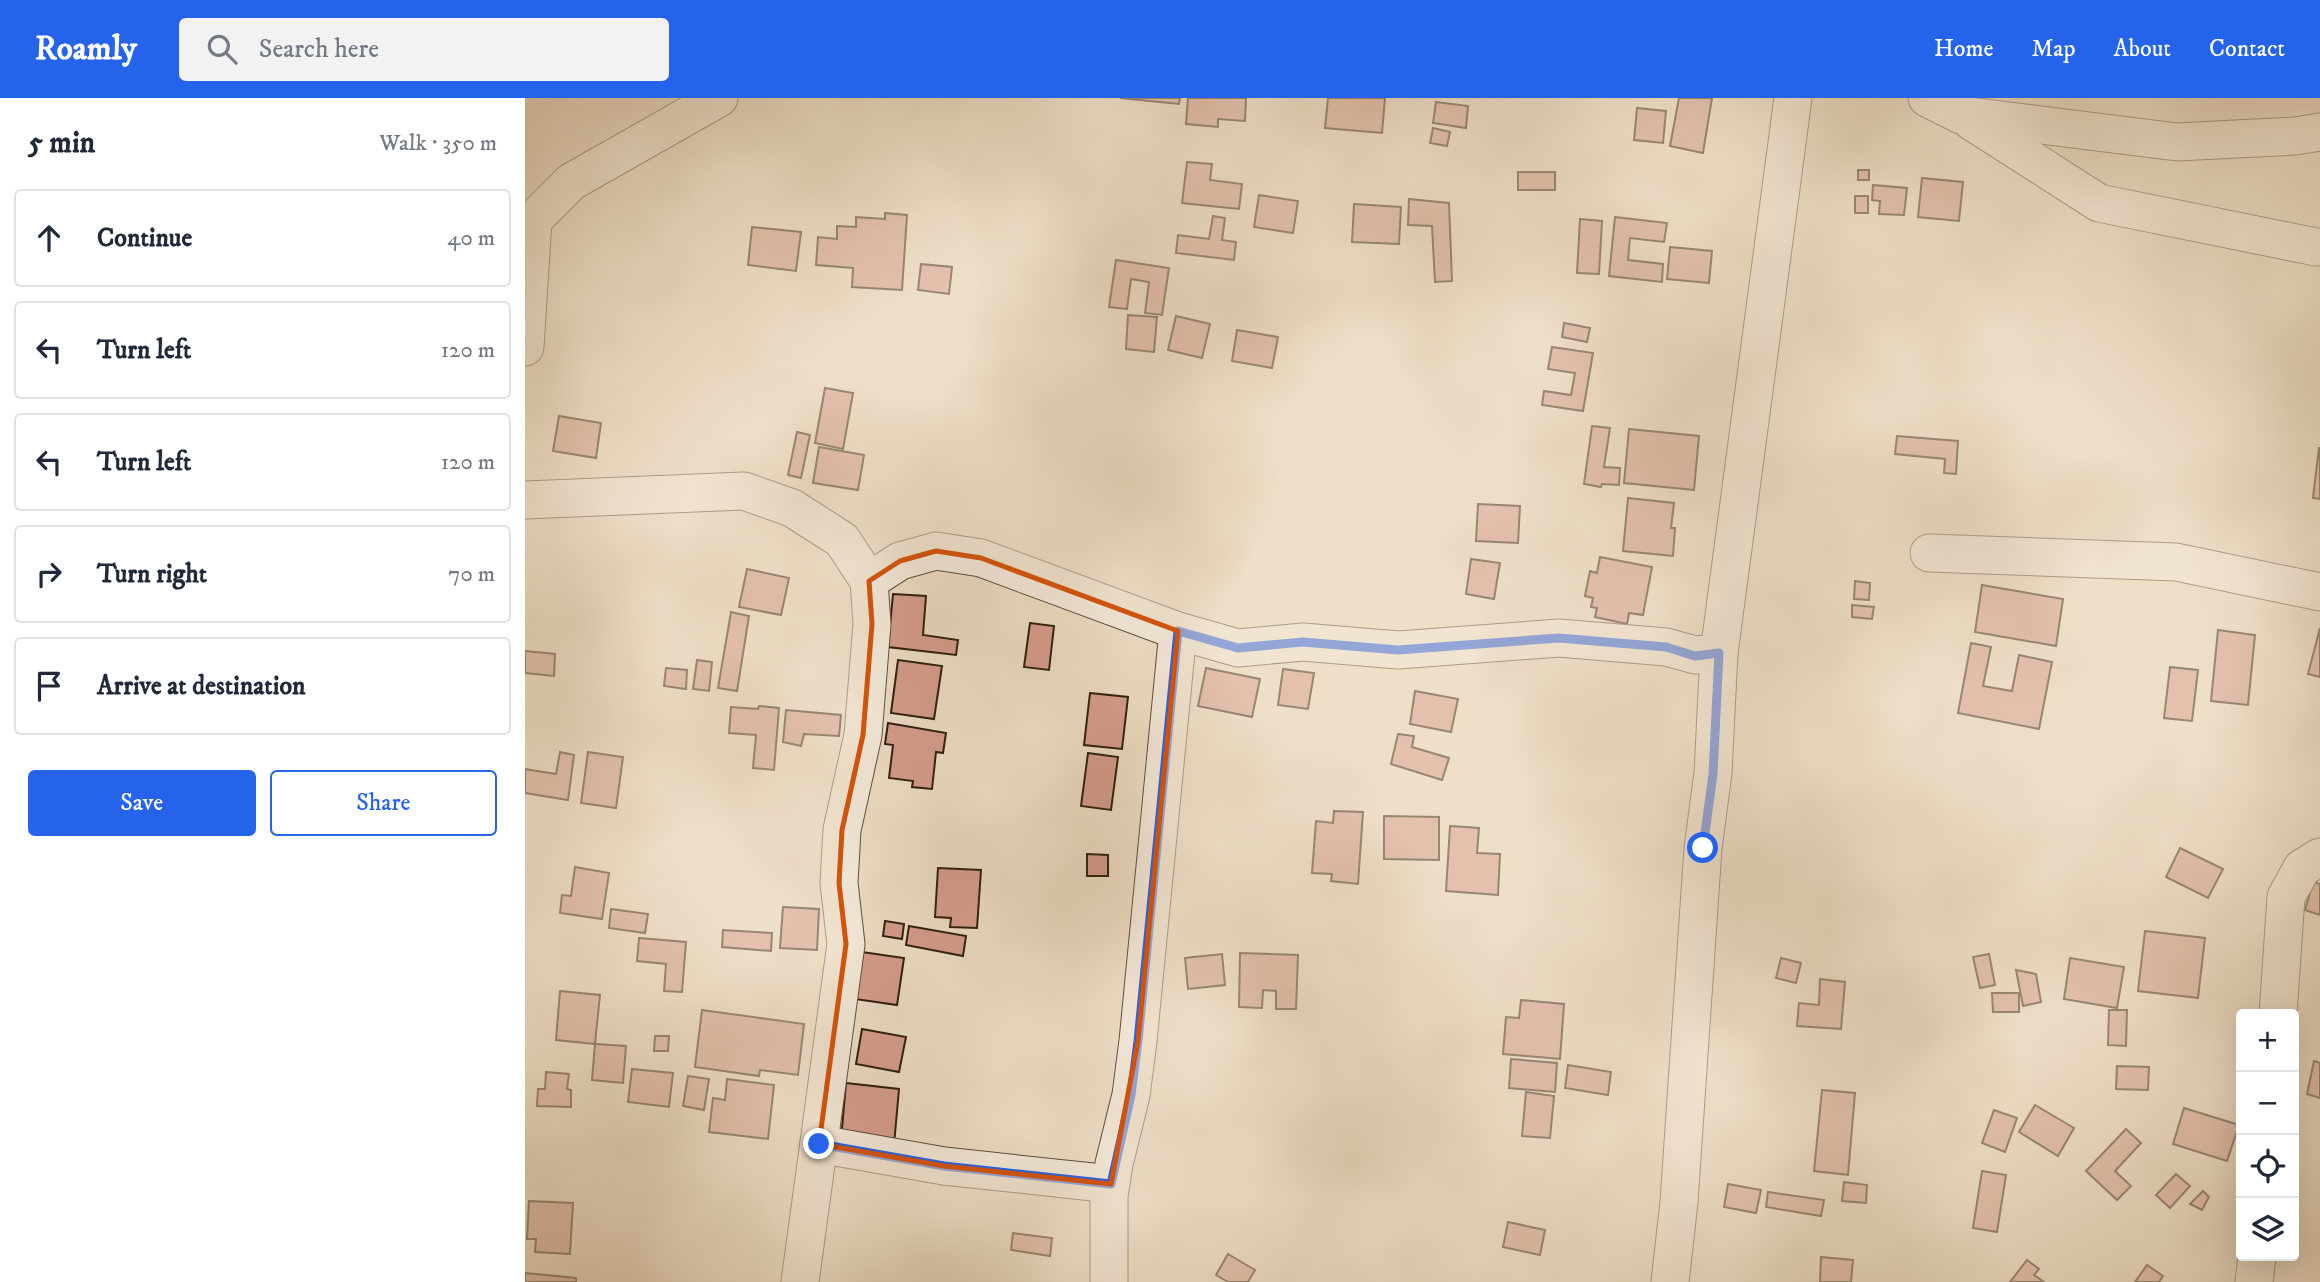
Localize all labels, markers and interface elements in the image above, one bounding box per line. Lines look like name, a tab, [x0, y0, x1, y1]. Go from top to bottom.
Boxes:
search box	[179, 18, 669, 81]
text: Roamly	[35, 29, 137, 70]
icon: search	[203, 30, 241, 68]
text: Search here	[259, 33, 379, 66]
text: Home	[1934, 34, 1993, 64]
text: Map	[2031, 34, 2076, 64]
text: About	[2114, 34, 2171, 64]
text: Contact	[2209, 34, 2285, 64]
text: 5 min	[28, 125, 95, 162]
text: Walk · 350 m	[379, 129, 497, 158]
icon: ahead	[30, 219, 68, 257]
text: Continue	[97, 222, 192, 255]
text: 40 m	[447, 224, 495, 253]
icon: left	[30, 331, 68, 369]
text: Turn left	[97, 334, 191, 367]
text: 120 m	[441, 336, 495, 365]
icon: left	[30, 443, 68, 481]
text: Turn left	[97, 446, 191, 479]
text: 120 m	[441, 448, 495, 477]
icon: right	[30, 555, 68, 593]
text: Turn right	[97, 558, 207, 591]
text: 70 m	[448, 560, 495, 589]
icon: arrive	[30, 667, 68, 705]
text: Arrive at destination	[97, 670, 306, 703]
button: Save	[28, 770, 256, 836]
button: Share	[270, 770, 497, 836]
route start	[1687, 832, 1718, 863]
map controls	[2236, 1009, 2299, 1261]
button: +	[2236, 1009, 2299, 1072]
button: −	[2236, 1072, 2299, 1135]
route end	[803, 1128, 834, 1159]
button: locate	[2236, 1135, 2299, 1198]
button: layers	[2236, 1198, 2299, 1261]

